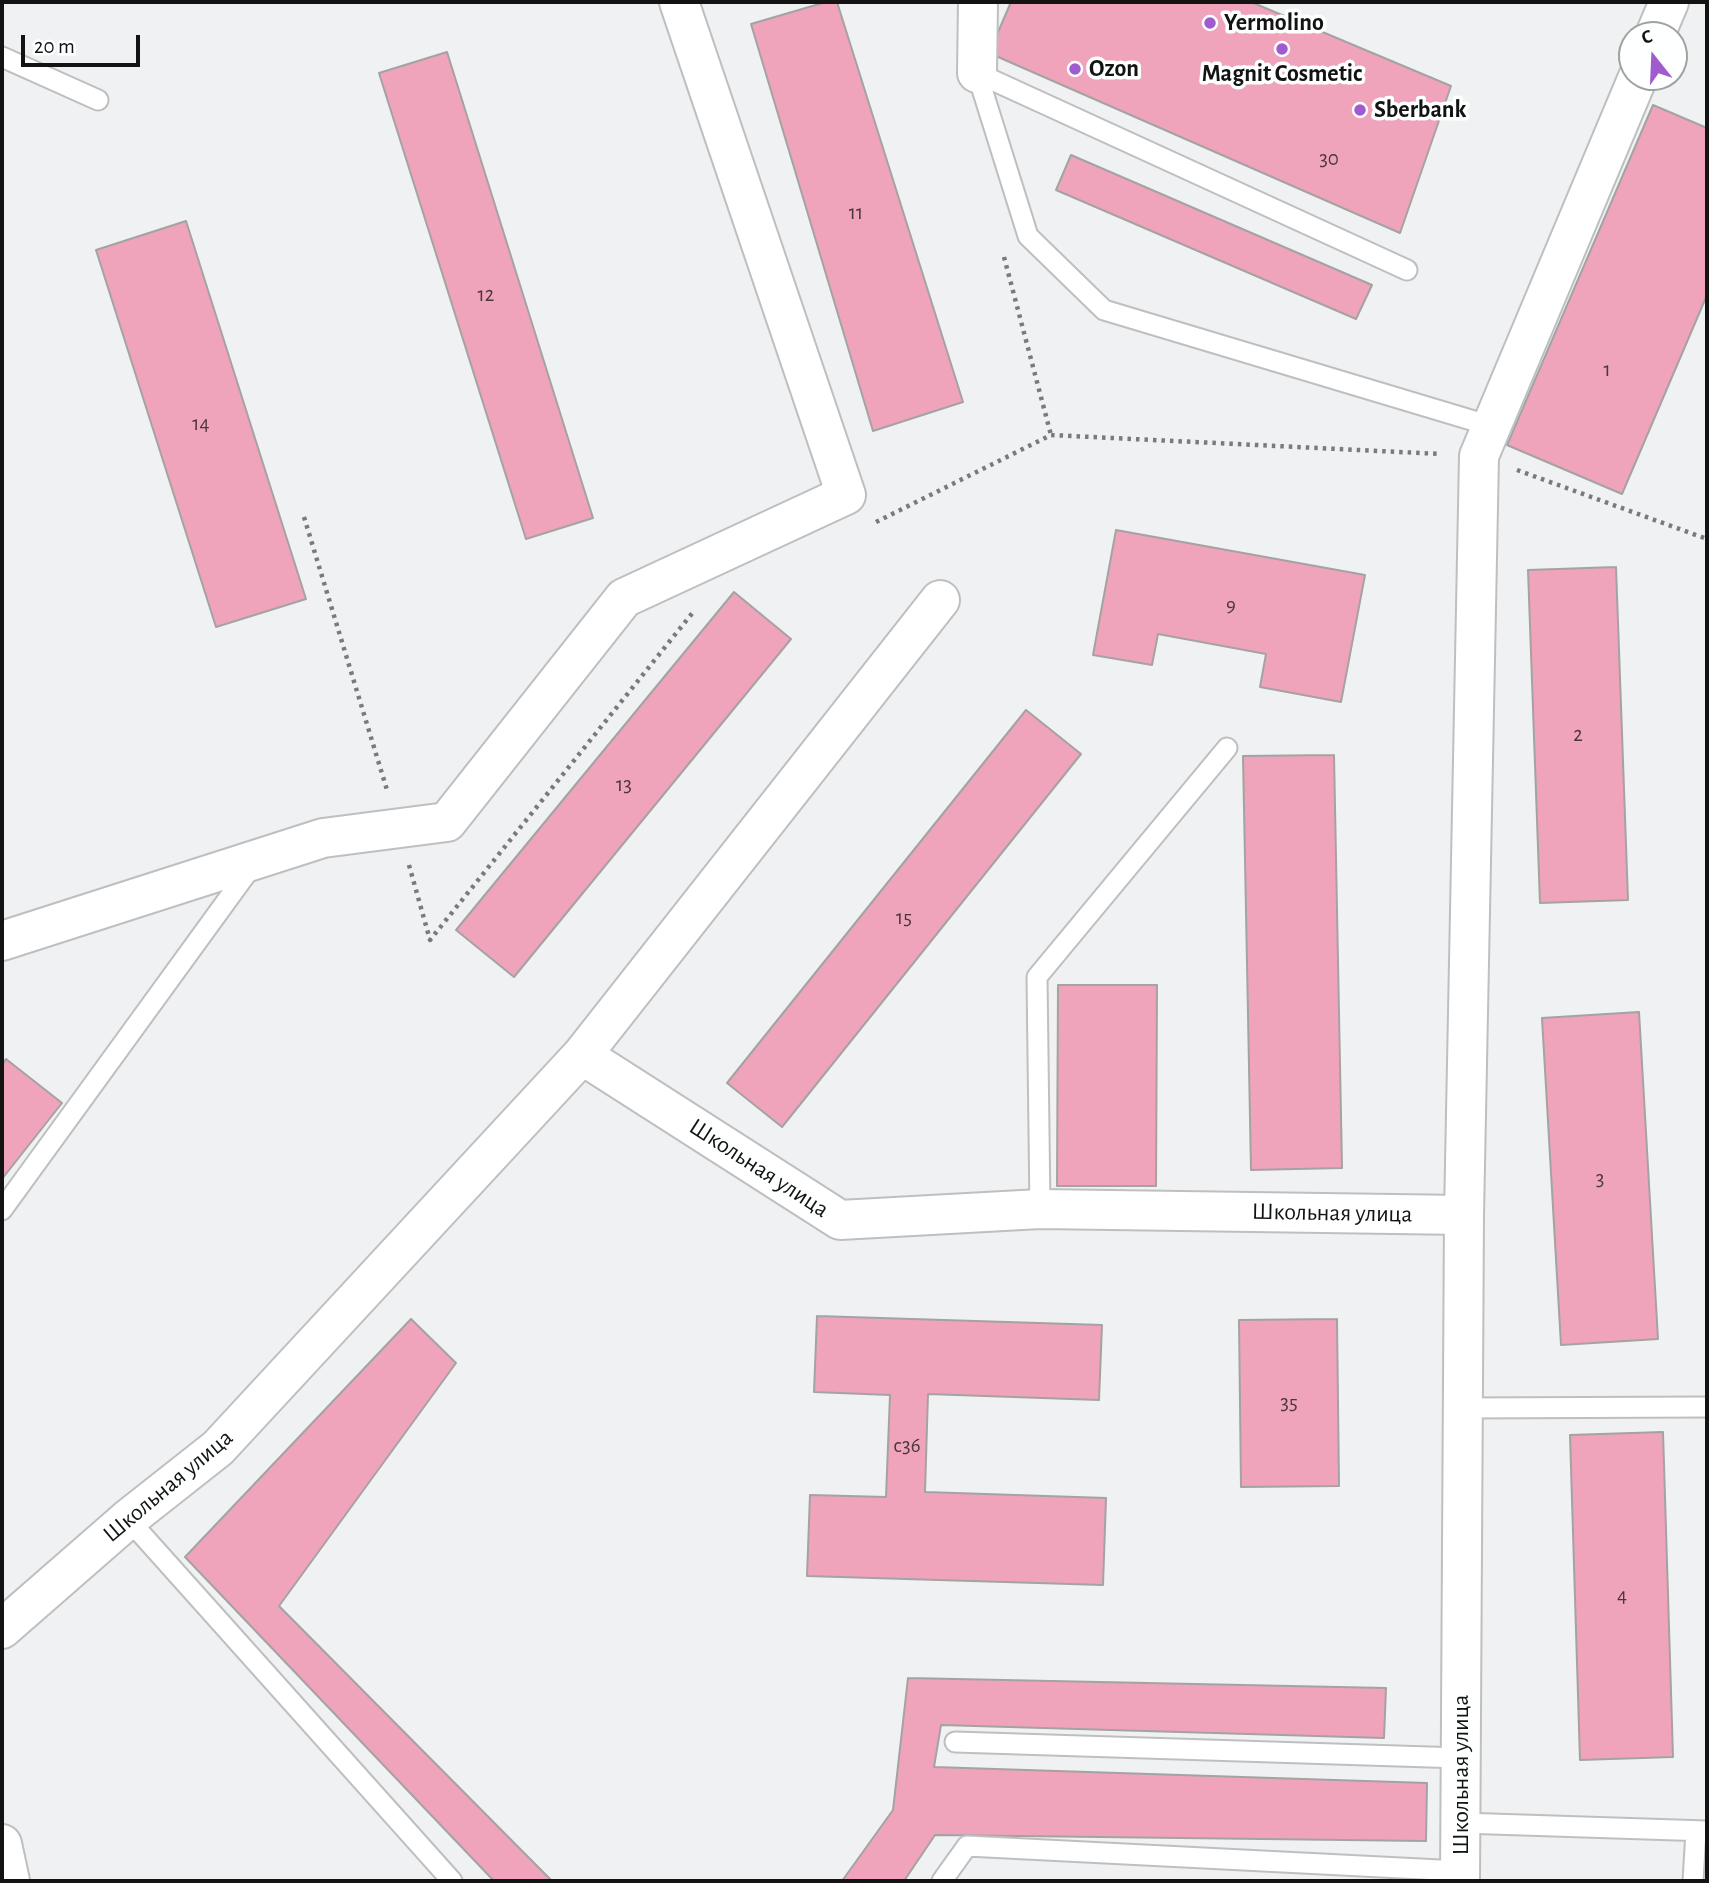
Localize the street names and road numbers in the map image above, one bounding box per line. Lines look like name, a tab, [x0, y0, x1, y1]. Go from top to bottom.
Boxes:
street label: Школьная улица	[684, 1112, 834, 1224]
street label: Школьная улица	[1251, 1197, 1413, 1229]
street label: Школьная улица	[97, 1423, 239, 1549]
street label: Школьная улица	[1447, 1695, 1475, 1855]

